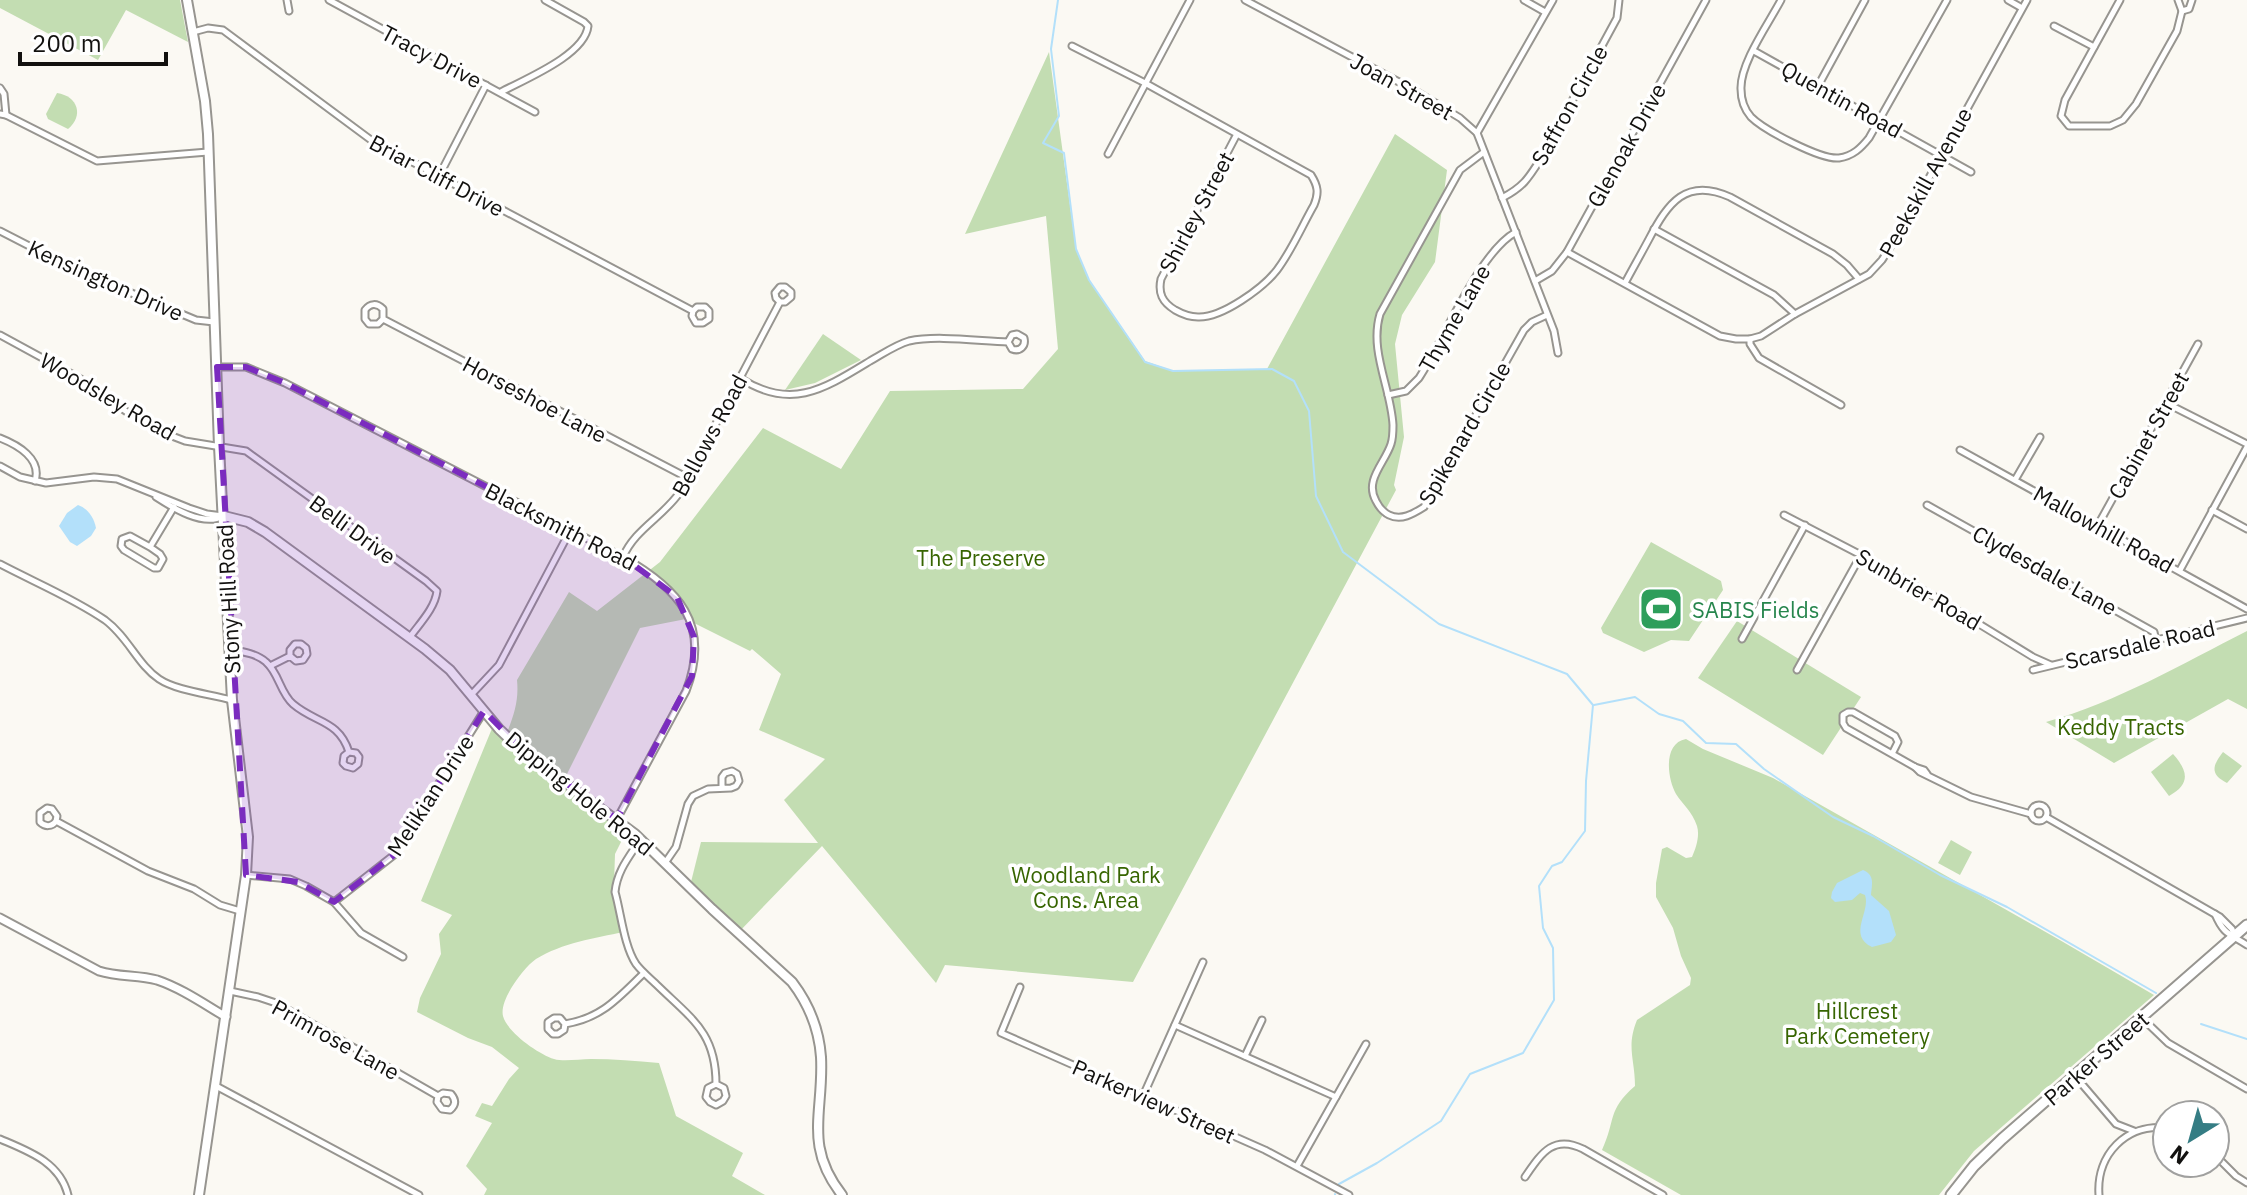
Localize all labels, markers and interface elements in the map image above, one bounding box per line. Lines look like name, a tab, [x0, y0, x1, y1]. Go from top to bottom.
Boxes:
scale bar	[20, 16, 166, 66]
street label: Tracy Drive	[377, 17, 487, 95]
text: 200 m	[32, 27, 102, 59]
street label: Saffron Circle	[1524, 40, 1614, 170]
street label: Joan Street	[1345, 46, 1459, 126]
street label: Quentin Road	[1776, 54, 1908, 144]
street label: Glenoak Drive	[1580, 78, 1672, 212]
street label: Peekskill Avenue	[1872, 102, 1978, 262]
street label: Briar Cliff Drive	[365, 127, 509, 223]
street label: Shirley Street	[1152, 146, 1240, 278]
street label: Kensington Drive	[24, 233, 188, 327]
street label: Thyme Lane	[1412, 259, 1496, 377]
street label: Woodsley Road	[35, 345, 181, 447]
street label: Horseshoe Lane	[458, 349, 612, 449]
street label: Spikenard Circle	[1411, 356, 1517, 510]
street label: Cabinet Street	[2101, 366, 2195, 504]
street label: Bellows Road	[665, 369, 753, 501]
street label: Blacksmith Road	[480, 475, 642, 577]
street label: Mallowhill Road	[2029, 478, 2179, 580]
street label: Belli Drive	[304, 488, 402, 570]
street label: Clydesdale Lane	[1968, 518, 2122, 622]
street label: Stony Hill Road	[210, 523, 246, 675]
street label: Sunbrier Road	[1851, 541, 1987, 637]
park label: The Preserve	[916, 543, 1046, 572]
sports icon: SABIS Fields	[1637, 585, 1685, 633]
place label: SABIS Fields	[1692, 595, 1819, 624]
street label: Scarsdale Road	[2062, 613, 2218, 675]
park label: Keddy Tracts	[2057, 712, 2185, 741]
street label: Dipping Hole Road	[500, 724, 660, 862]
street label: Melikian Drive	[380, 729, 480, 861]
park label: Woodland Park Cons. Area	[1011, 860, 1161, 914]
street label: Primrose Lane	[267, 992, 405, 1086]
park label: Hillcrest Park Cemetery	[1784, 996, 1930, 1050]
street label: Parker Street	[2037, 1004, 2155, 1112]
street label: Parkerview Street	[1068, 1052, 1240, 1150]
north arrow	[2151, 1099, 2231, 1179]
text: N	[2164, 1139, 2194, 1172]

